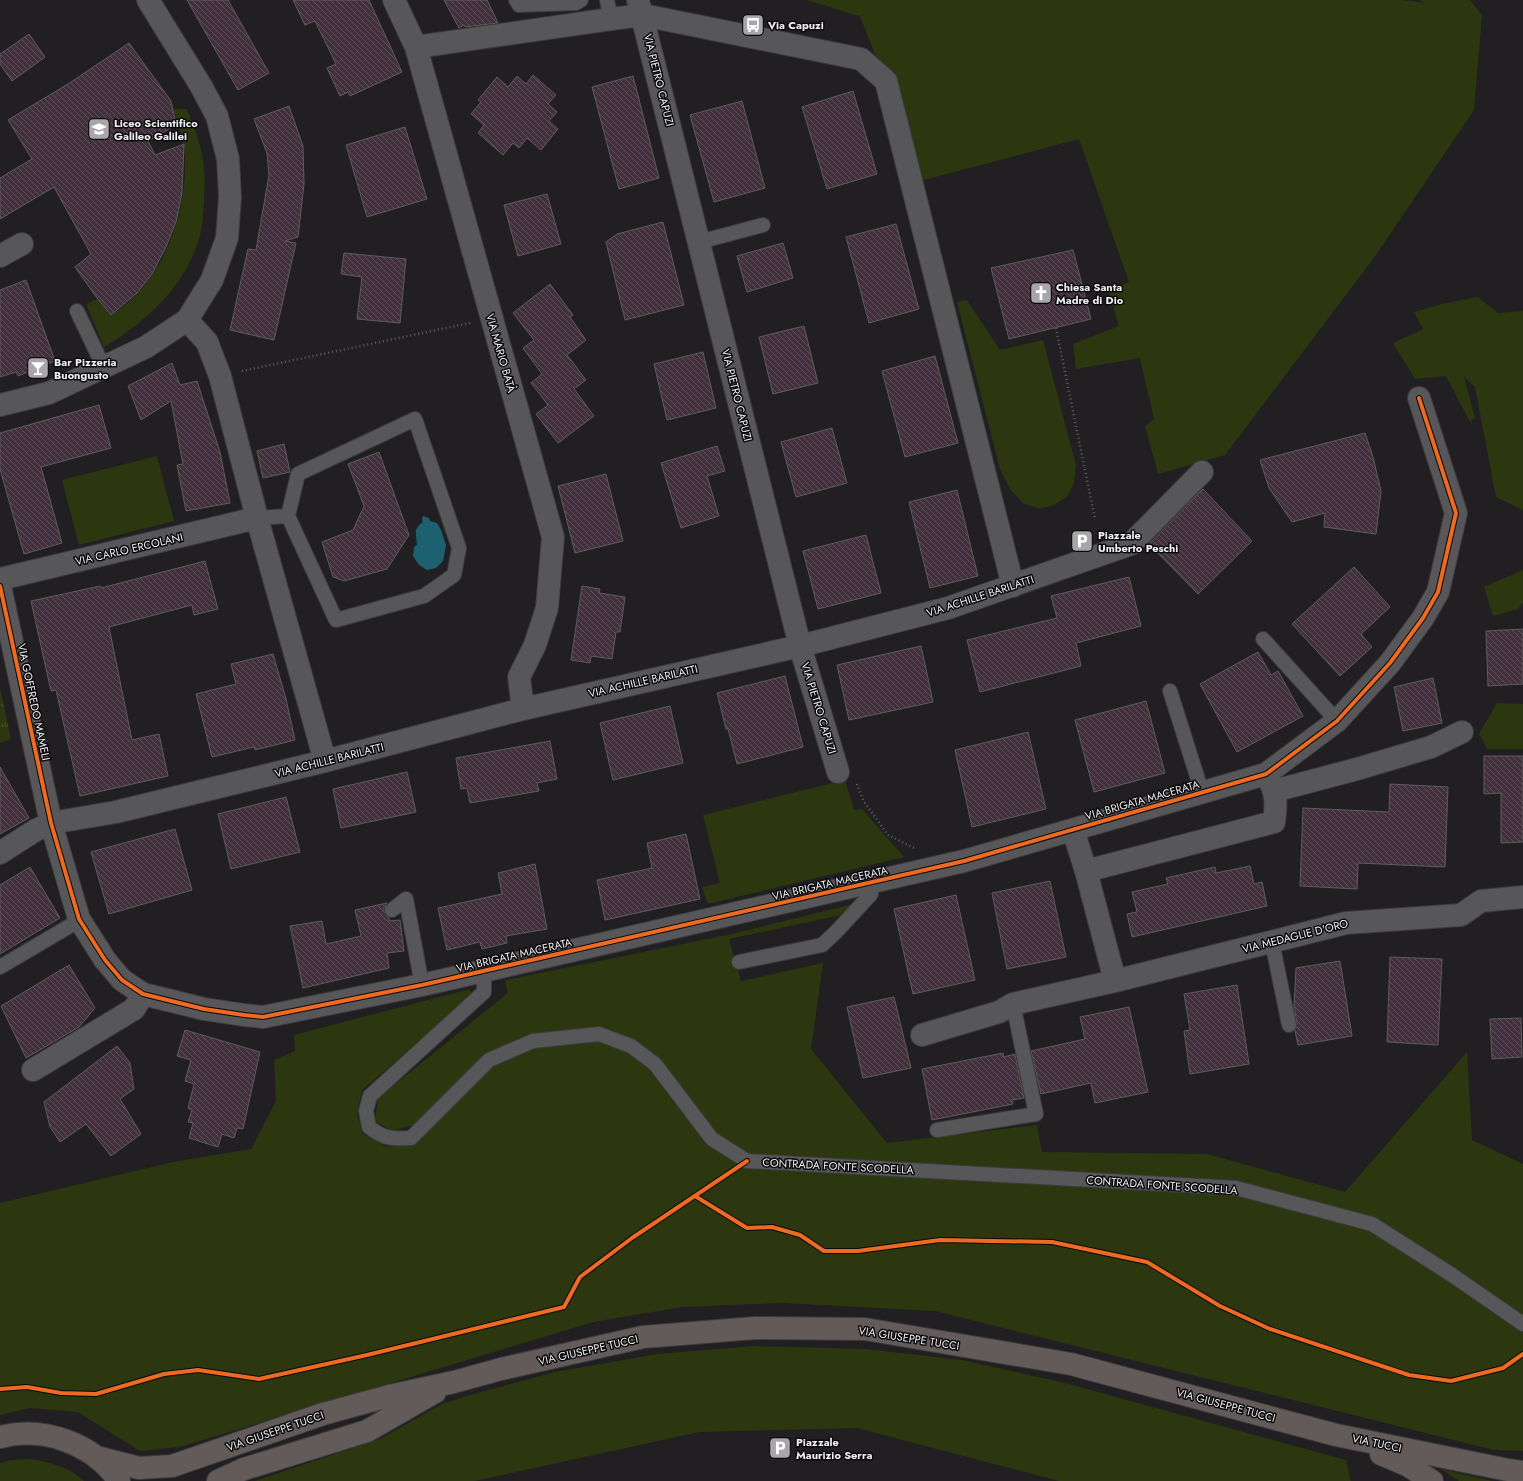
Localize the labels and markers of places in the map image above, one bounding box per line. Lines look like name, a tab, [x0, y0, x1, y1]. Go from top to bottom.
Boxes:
bus stop icon: Via Capuzi	[740, 12, 766, 38]
place label: Via Capuzi	[767, 17, 824, 33]
place label: Liceo Scientifico Galileo Galilei	[114, 115, 198, 144]
school or university icon: Liceo Scientifico Galileo Galilei	[86, 116, 112, 142]
place label: Chiesa Santa Madre di Dio	[1056, 279, 1124, 308]
church icon: Chiesa Santa Madre di Dio	[1028, 280, 1054, 306]
place label: Bar Pizzeria Buongusto	[54, 354, 116, 383]
bar icon: Bar Pizzeria Buongusto	[25, 355, 51, 381]
place label: Piazzale Umberto Peschi	[1098, 527, 1178, 556]
parking icon: Piazzale Umberto Peschi	[1069, 528, 1095, 554]
place label: Piazzale Maurizio Serra	[796, 1434, 872, 1463]
parking icon: Piazzale Maurizio Serra	[767, 1435, 793, 1461]

